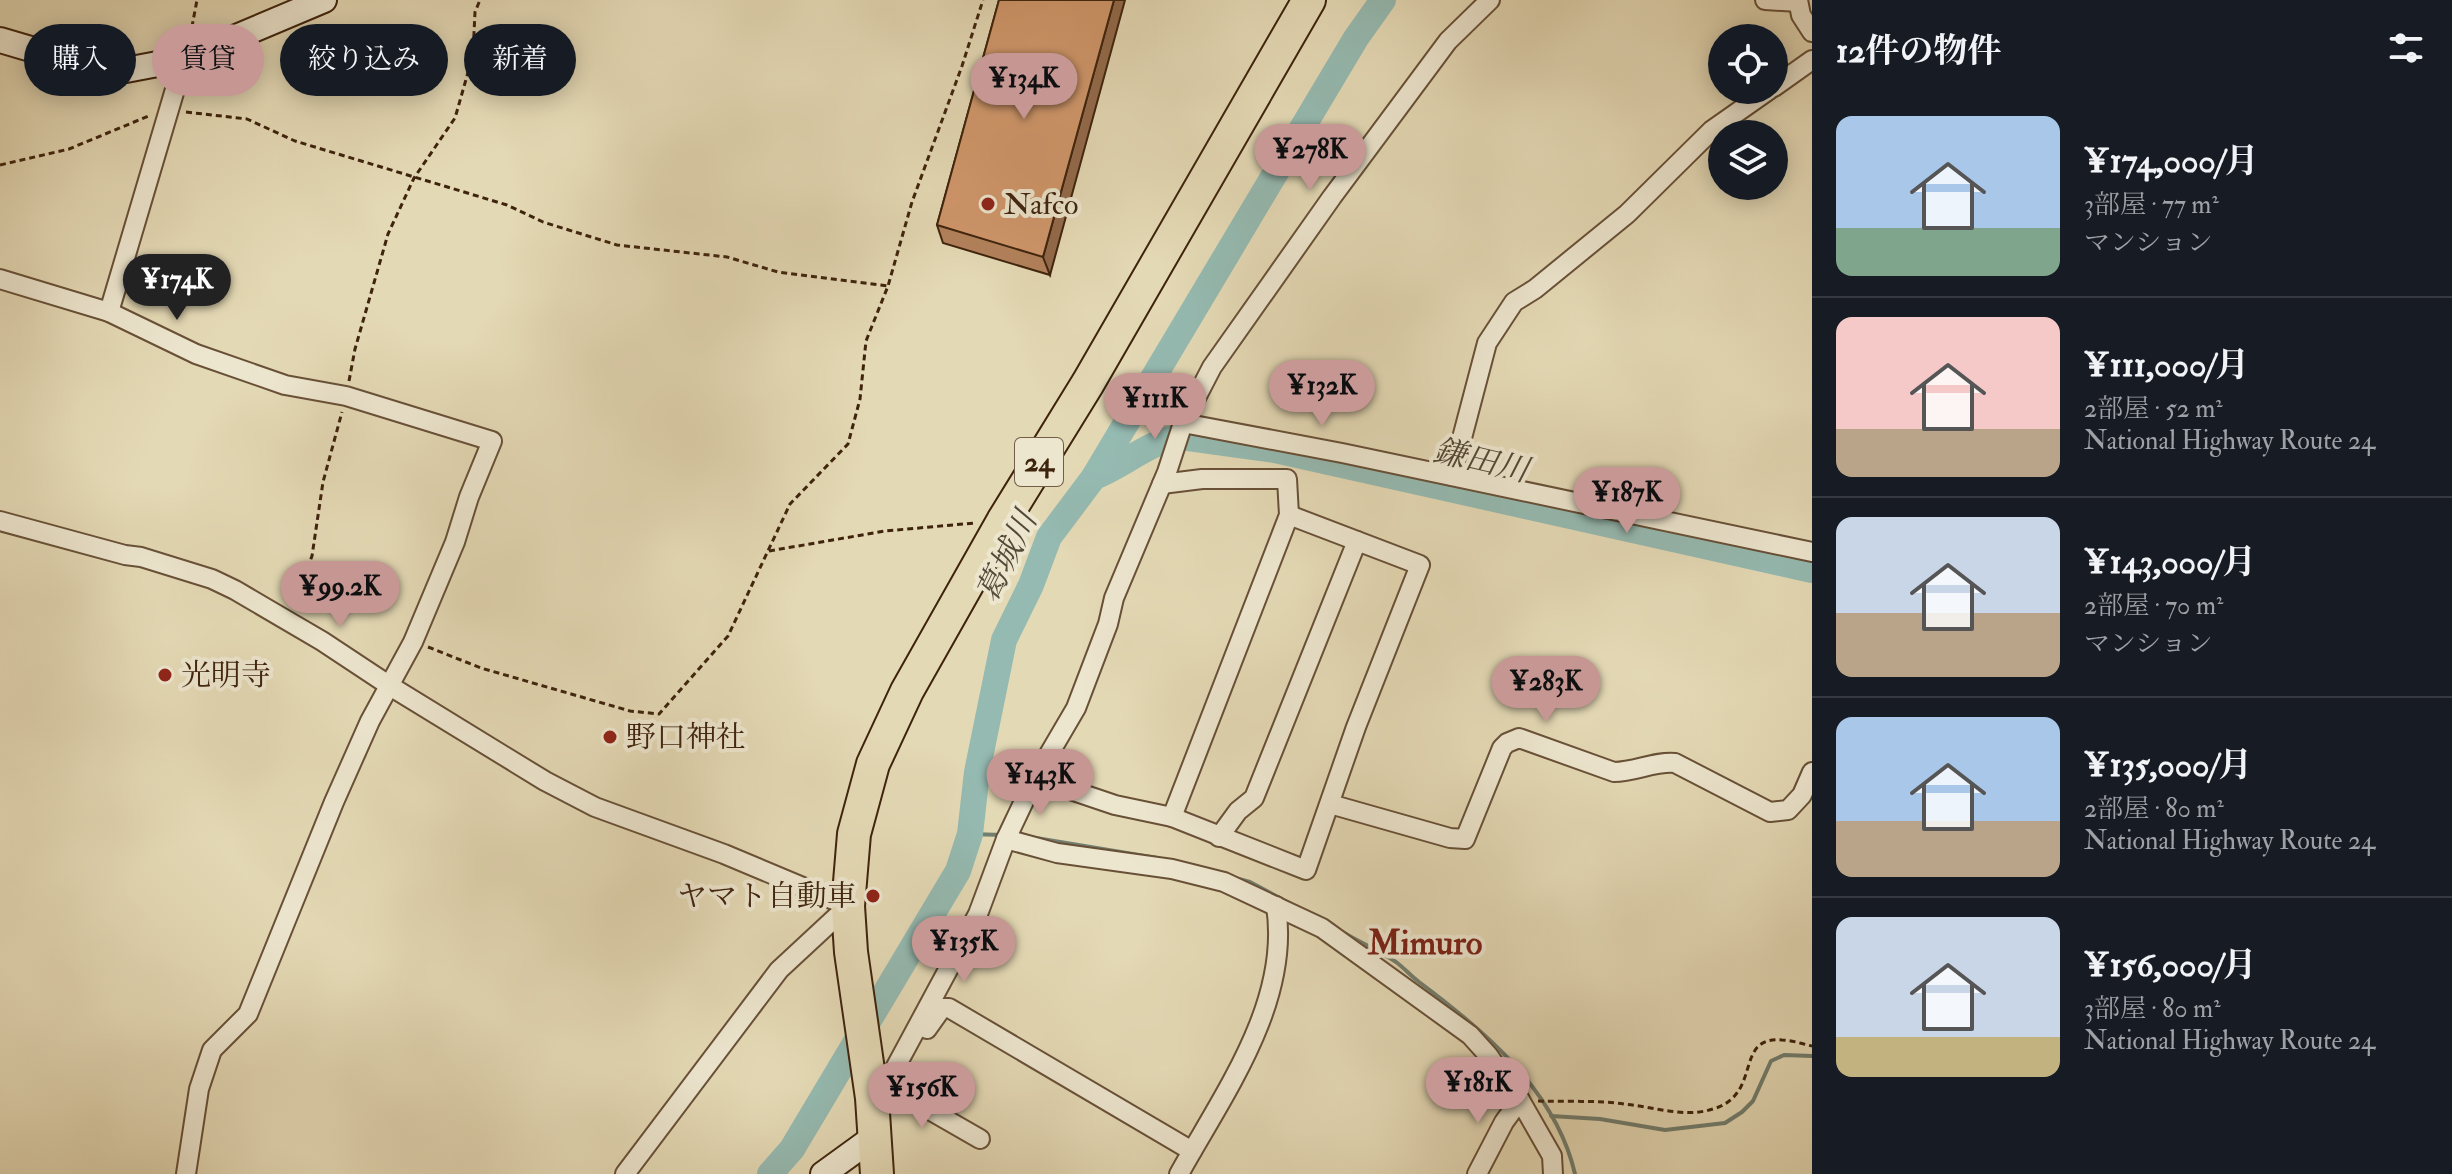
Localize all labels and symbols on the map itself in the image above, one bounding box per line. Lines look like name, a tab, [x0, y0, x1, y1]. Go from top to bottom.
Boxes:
pin: ¥134K	[968, 53, 1080, 121]
pin: ¥278K	[1254, 124, 1366, 192]
place label: Nafco	[1004, 186, 1078, 223]
marker: Nafco	[979, 195, 997, 213]
pin: ¥174K	[121, 254, 233, 322]
pin: ¥132K	[1266, 360, 1378, 428]
pin: ¥111K	[1099, 373, 1211, 441]
water label: 鎌田川	[1430, 431, 1535, 492]
road number: 24	[1015, 438, 1063, 486]
pin: ¥187K	[1571, 467, 1683, 535]
water label: 葛城川	[968, 502, 1047, 609]
pin: ¥99.2K	[275, 561, 405, 629]
pin: ¥283K	[1490, 656, 1602, 724]
place label: 光明寺	[181, 657, 271, 694]
marker: 光明寺	[156, 666, 174, 684]
place label: 野口神社	[626, 719, 746, 756]
marker: 野口神社	[601, 728, 619, 746]
pin: ¥143K	[984, 749, 1096, 817]
place label: ヤマト自動車	[677, 878, 857, 915]
marker: ヤマト自動車	[864, 887, 882, 905]
pin: ¥135K	[908, 916, 1020, 984]
district label: Mimuro	[1367, 922, 1482, 965]
pin: ¥181K	[1422, 1057, 1534, 1125]
pin: ¥156K	[866, 1062, 978, 1130]

